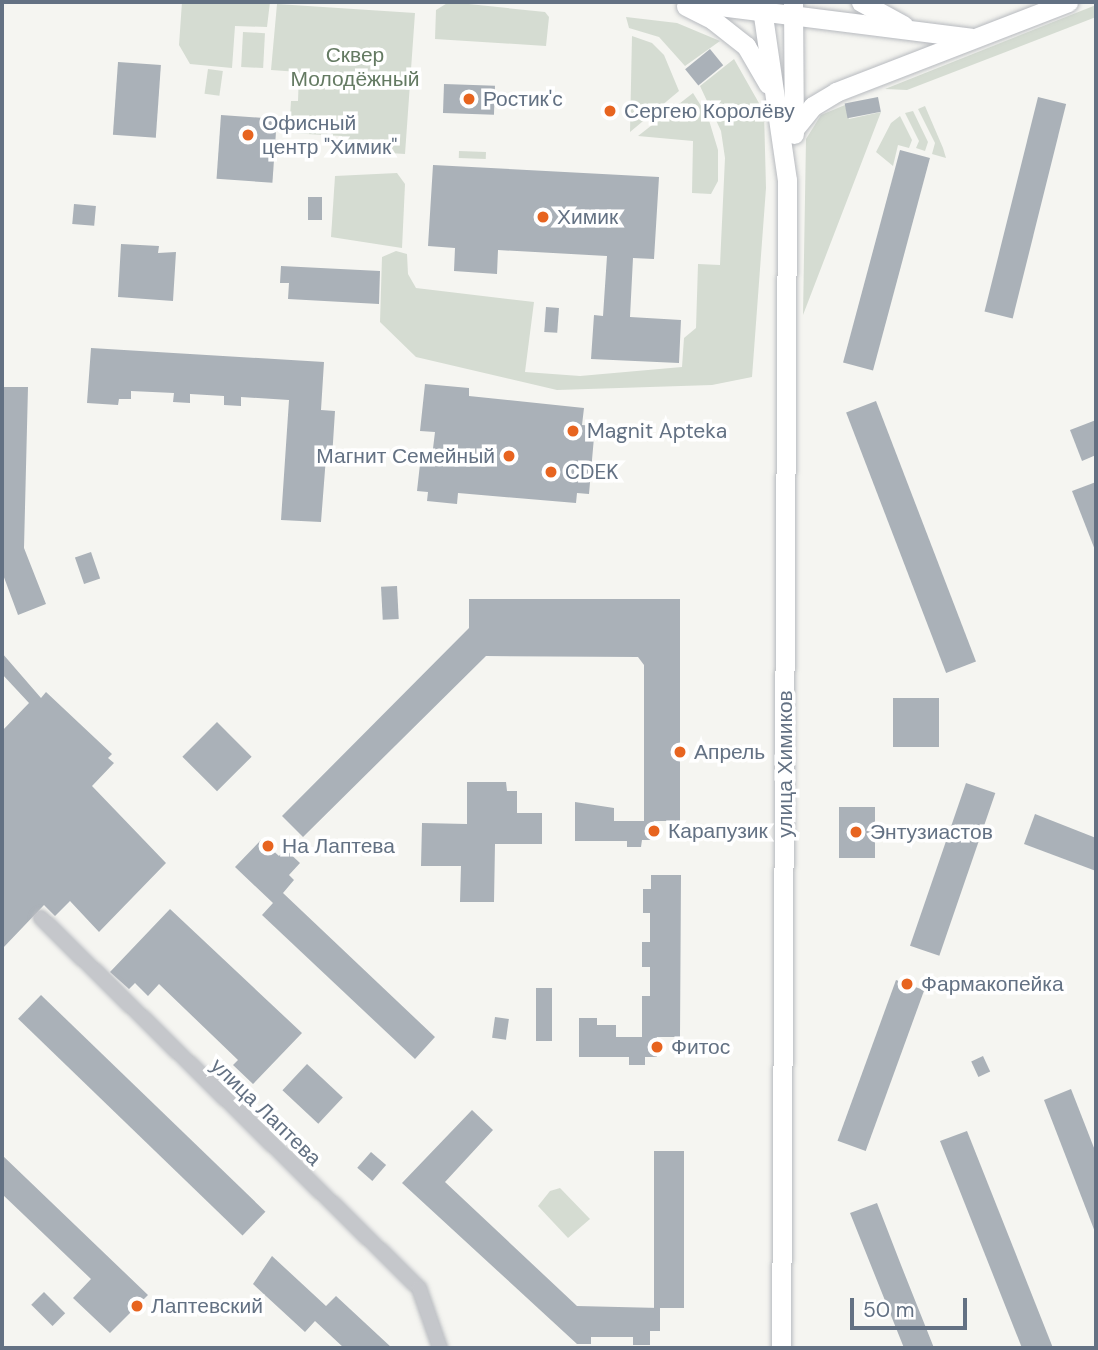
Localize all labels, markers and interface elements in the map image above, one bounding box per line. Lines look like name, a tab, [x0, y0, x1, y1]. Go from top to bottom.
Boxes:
park label: Сквер Молодёжный	[290, 42, 420, 92]
place label: Ростик'с	[483, 86, 563, 112]
marker: Ростик'с	[461, 91, 477, 107]
place label: Сергею Королёву	[624, 98, 795, 124]
marker: Сергею Королёву	[602, 103, 618, 119]
place label: Офисный центр "Химик"	[262, 110, 397, 160]
marker: Офисный центр "Химик"	[240, 127, 256, 143]
place label: Химик	[557, 204, 618, 230]
marker: Химик	[535, 209, 551, 225]
place label: Magnit Apteka	[587, 418, 727, 444]
marker: Magnit Apteka	[565, 423, 581, 439]
place label: Магнит Семейный	[316, 443, 495, 469]
marker: Магнит Семейный	[501, 448, 517, 464]
place label: CDEK	[565, 459, 619, 485]
marker: CDEK	[543, 464, 559, 480]
street label: улица Химиков	[772, 690, 798, 838]
place label: Апрель	[694, 739, 765, 765]
marker: Апрель	[672, 744, 688, 760]
place label: Карапузик	[668, 818, 768, 844]
place label: Энтузиастов	[870, 819, 993, 845]
marker: Карапузик	[646, 823, 662, 839]
marker: Энтузиастов	[848, 824, 864, 840]
place label: На Лаптева	[282, 833, 395, 859]
marker: На Лаптева	[260, 838, 276, 854]
place label: Фармакопейка	[921, 971, 1064, 997]
marker: Фармакопейка	[899, 976, 915, 992]
place label: Фитос	[671, 1034, 730, 1060]
marker: Фитос	[649, 1039, 665, 1055]
street label: улица Лаптева	[206, 1053, 326, 1171]
scale bar	[853, 1284, 970, 1328]
place label: Лаптевский	[151, 1293, 263, 1319]
text: 50 m	[863, 1296, 914, 1324]
marker: Лаптевский	[129, 1298, 145, 1314]

